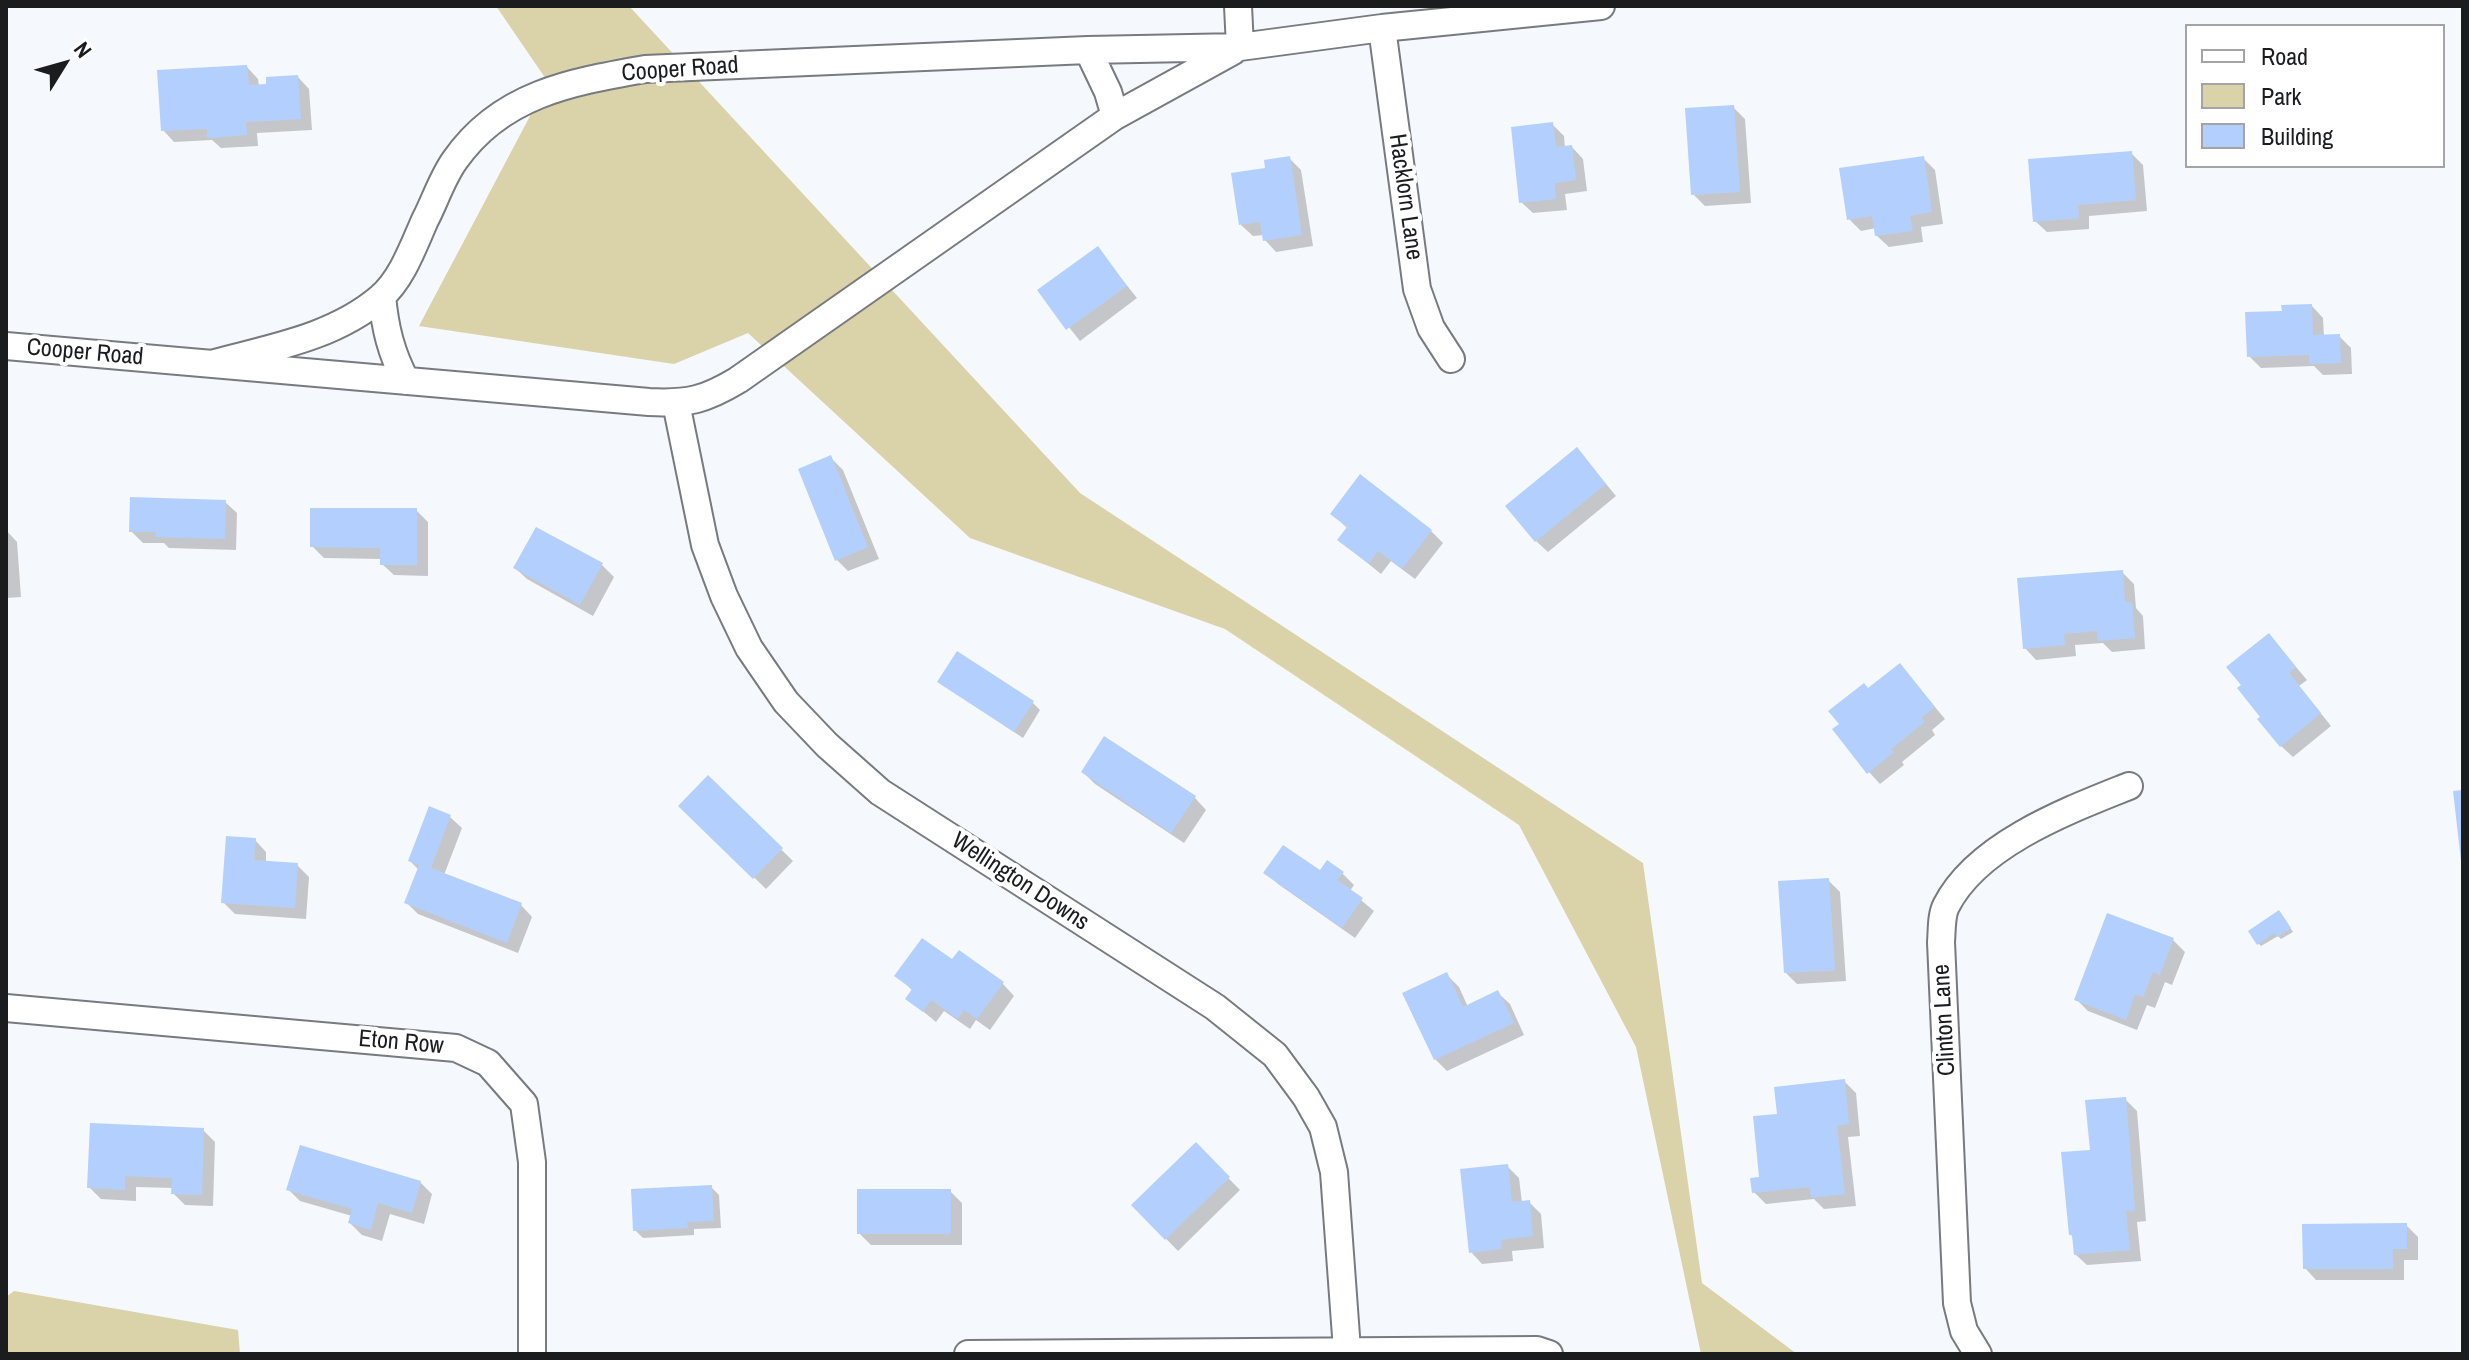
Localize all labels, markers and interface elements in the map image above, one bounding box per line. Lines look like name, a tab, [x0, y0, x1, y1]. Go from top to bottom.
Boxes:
north arrow	[24, 24, 104, 104]
legend	[2185, 24, 2445, 168]
text: N	[67, 35, 99, 64]
text: Road	[2261, 40, 2308, 72]
street label: Cooper Road	[621, 52, 739, 88]
text: Park	[2261, 80, 2301, 112]
text: Building	[2261, 120, 2333, 152]
street label: Hacklorn Lane	[1382, 132, 1428, 262]
street label: Cooper Road	[25, 334, 145, 372]
street label: Wellington Downs	[946, 827, 1094, 937]
street label: Clinton Lane	[1928, 964, 1962, 1076]
street label: Eton Row	[357, 1025, 445, 1061]

